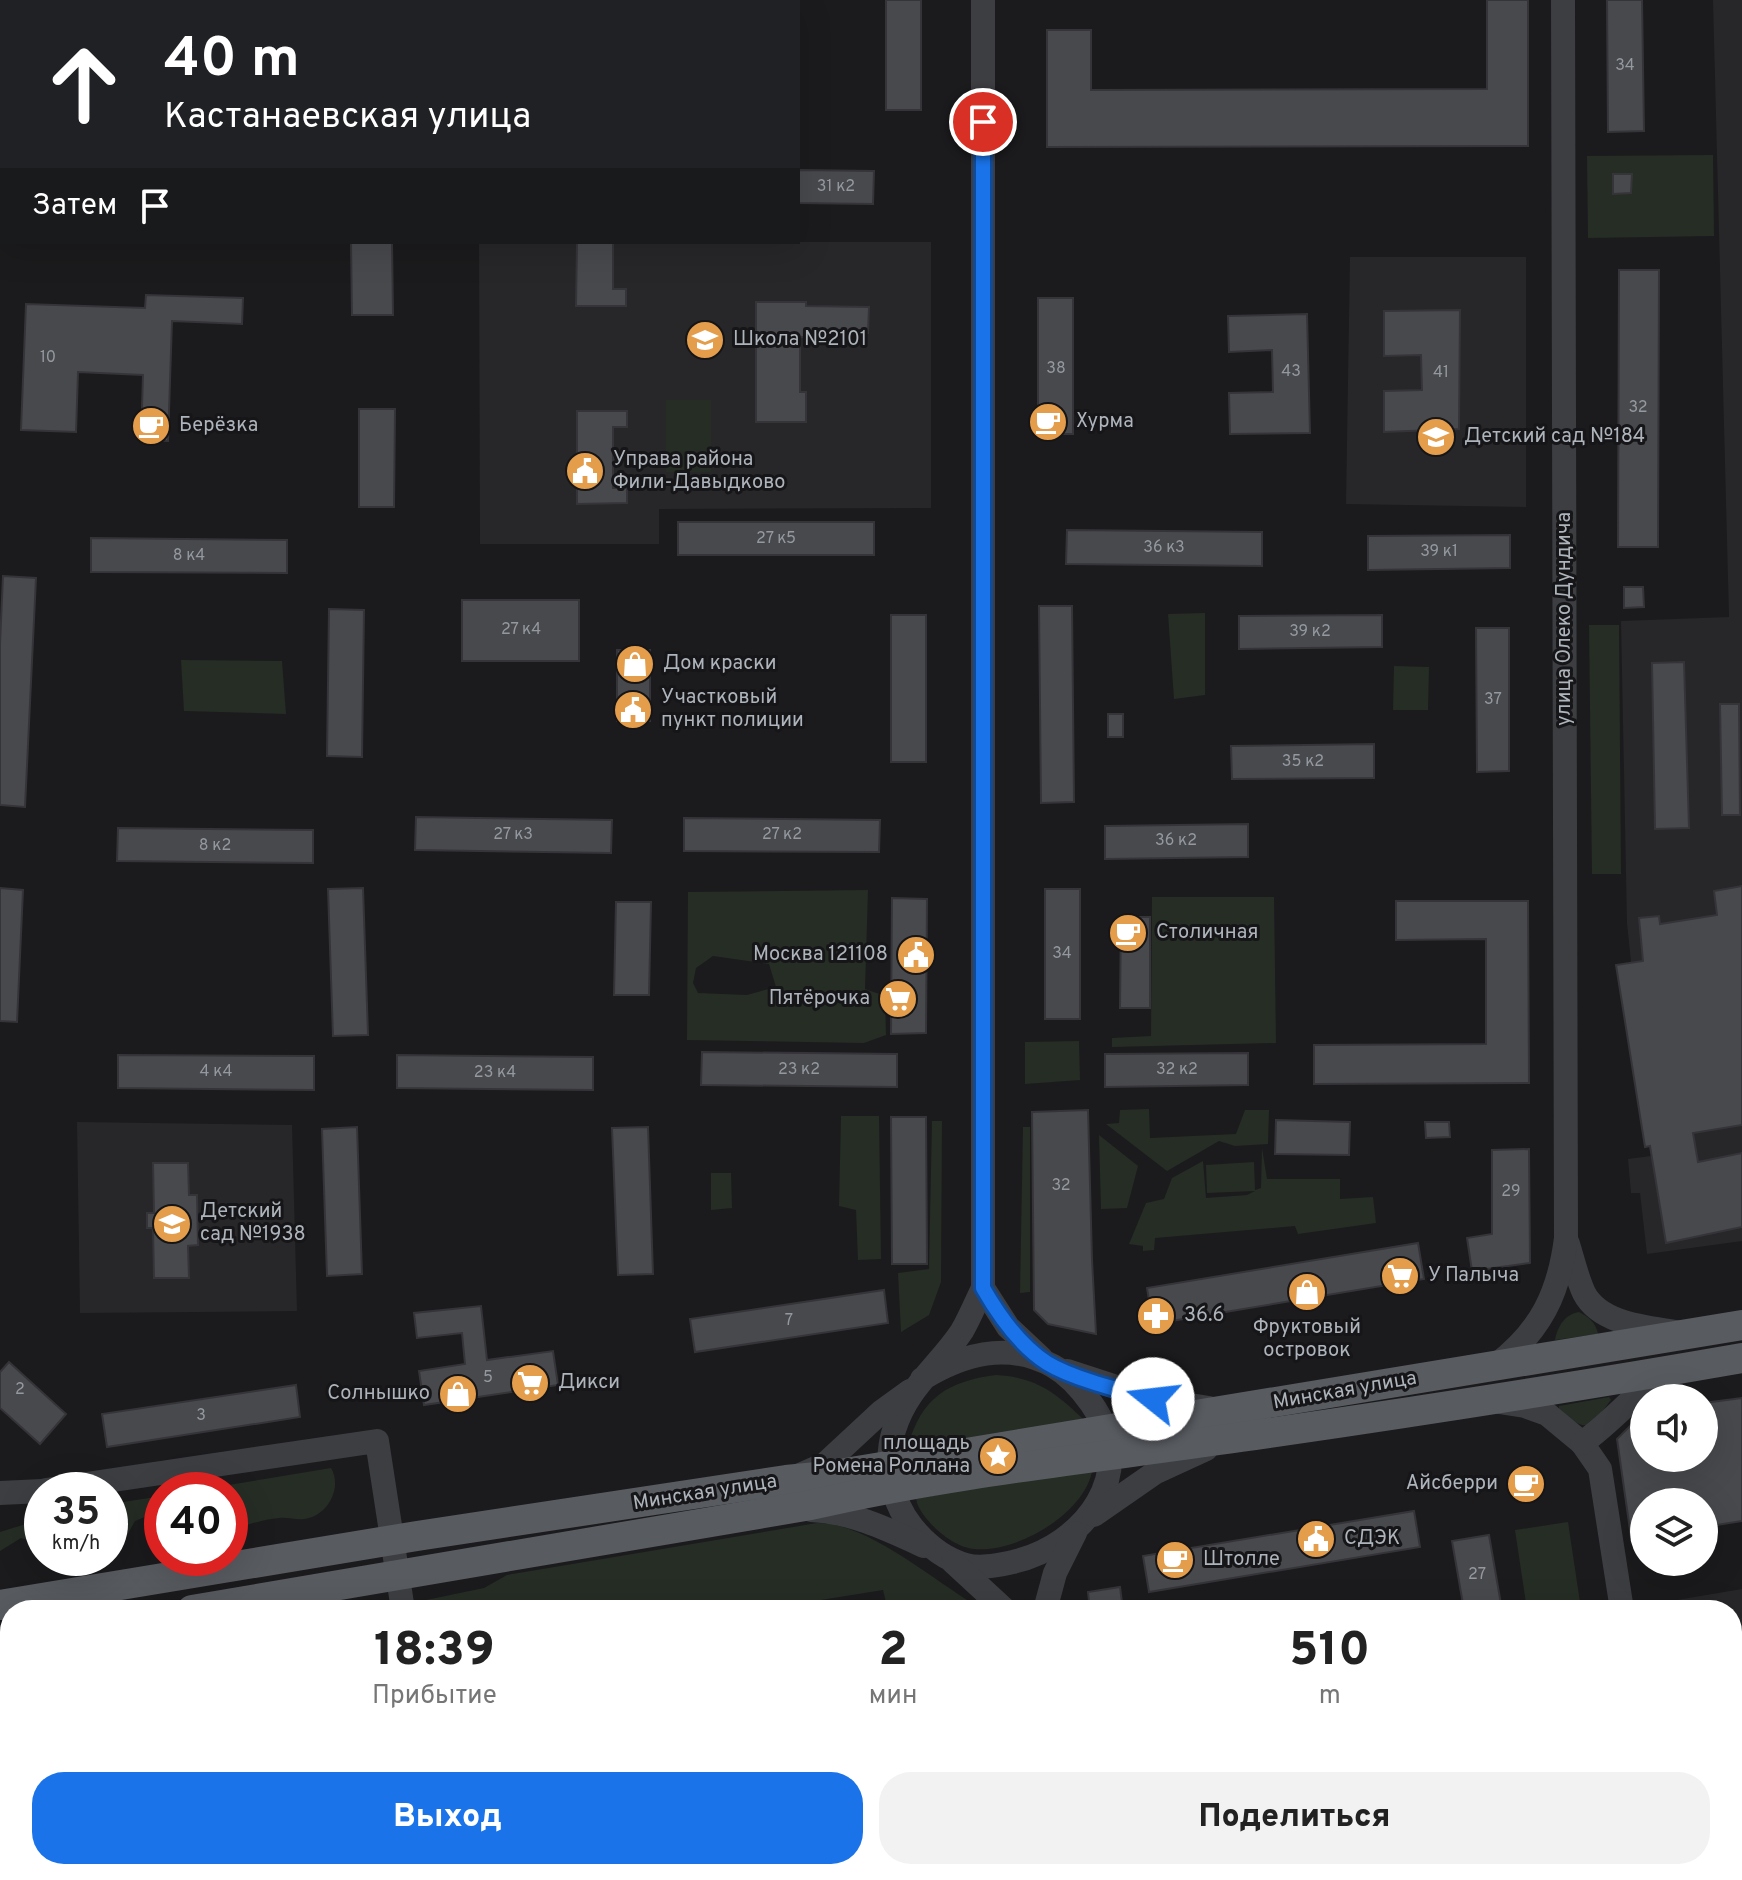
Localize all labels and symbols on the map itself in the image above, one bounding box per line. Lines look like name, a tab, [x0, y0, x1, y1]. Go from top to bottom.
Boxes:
house number: 34	[1615, 56, 1635, 76]
pin	[949, 88, 1017, 156]
house number: 31 к2	[817, 177, 855, 197]
school or university icon: Школа №2101	[684, 319, 726, 361]
place label: Школа №2101	[733, 327, 867, 353]
house number: 10	[40, 348, 56, 368]
house number: 38	[1046, 359, 1066, 379]
house number: 43	[1281, 362, 1301, 382]
house number: 41	[1433, 363, 1449, 383]
house number: 32	[1628, 398, 1648, 418]
cafe icon: Хурма	[1027, 401, 1069, 443]
cafe icon: Берёзка	[130, 405, 172, 447]
place label: Хурма	[1076, 409, 1134, 435]
place label: Берёзка	[179, 413, 258, 439]
school or university icon: Детский сад №184	[1415, 416, 1457, 458]
place label: Детский сад №184	[1464, 424, 1645, 450]
place label: Управа района Фили-Давыдково	[613, 447, 786, 496]
public building icon: Управа района Фили-Давыдково	[564, 450, 606, 492]
street label: улица Олеко Дундича	[1552, 512, 1578, 726]
house number: 27 к5	[756, 529, 796, 549]
house number: 36 к3	[1143, 538, 1185, 558]
house number: 39 к1	[1420, 542, 1458, 562]
house number: 8 к4	[173, 546, 205, 566]
house number: 27 к4	[501, 620, 541, 640]
house number: 39 к2	[1289, 622, 1331, 642]
shop icon: Дом краски	[614, 643, 656, 685]
place label: Дом краски	[663, 651, 777, 677]
place label: Участковый пункт полиции	[661, 685, 804, 734]
public building icon: Участковый пункт полиции	[612, 689, 654, 731]
house number: 37	[1484, 690, 1502, 710]
house number: 35 к2	[1282, 752, 1324, 772]
house number: 27 к3	[493, 825, 533, 845]
house number: 27 к2	[762, 825, 802, 845]
house number: 36 к2	[1155, 831, 1197, 851]
house number: 8 к2	[199, 836, 231, 856]
cafe icon: Столичная	[1107, 912, 1149, 954]
place label: Столичная	[1156, 920, 1259, 946]
public building icon: Москва 121108	[895, 934, 937, 976]
place label: Москва 121108	[753, 942, 888, 968]
house number: 34	[1052, 944, 1072, 964]
supermarket icon: Пятёрочка	[877, 978, 919, 1020]
place label: Пятёрочка	[769, 986, 870, 1012]
house number: 23 к2	[778, 1060, 820, 1080]
house number: 32 к2	[1156, 1060, 1198, 1080]
house number: 4 к4	[200, 1062, 232, 1082]
house number: 23 к4	[474, 1063, 516, 1083]
house number: 32	[1051, 1176, 1071, 1196]
house number: 29	[1501, 1182, 1521, 1202]
place label: Детский сад №1938	[200, 1199, 306, 1248]
school or university icon: Детский сад №1938	[151, 1203, 193, 1245]
supermarket icon: У Палыча	[1379, 1255, 1421, 1297]
place label: У Палыча	[1428, 1263, 1519, 1289]
shop icon: Фруктовый островок	[1286, 1271, 1328, 1313]
pharmacy icon: 36.6	[1135, 1295, 1177, 1337]
place label: 36.6	[1184, 1303, 1224, 1329]
house number: 7	[785, 1311, 793, 1331]
place label: Фруктовый островок	[1253, 1315, 1361, 1364]
position arrow	[1111, 1357, 1195, 1441]
supermarket icon: Дикси	[509, 1362, 551, 1404]
street label: Минская улица	[1271, 1366, 1419, 1416]
house number: 5	[483, 1368, 493, 1388]
place label: Дикси	[558, 1370, 620, 1396]
shop icon: Солнышко	[437, 1373, 479, 1415]
house number: 2	[15, 1380, 25, 1400]
place label: Солнышко	[327, 1381, 430, 1407]
house number: 3	[196, 1406, 206, 1426]
place label: площадь Ромена Роллана	[813, 1431, 970, 1480]
place icon: площадь Ромена Роллана	[977, 1435, 1019, 1477]
cafe icon: Айсберри	[1505, 1463, 1547, 1505]
street label: Минская улица	[631, 1469, 779, 1517]
place label: Айсберри	[1406, 1471, 1498, 1497]
speed limit sign: 40	[144, 1472, 248, 1576]
public building icon: СДЭК	[1295, 1518, 1337, 1560]
place label: СДЭК	[1344, 1526, 1400, 1552]
cafe icon: Штолле	[1154, 1539, 1196, 1581]
place label: Штолле	[1203, 1547, 1280, 1573]
house number: 27	[1468, 1565, 1486, 1585]

